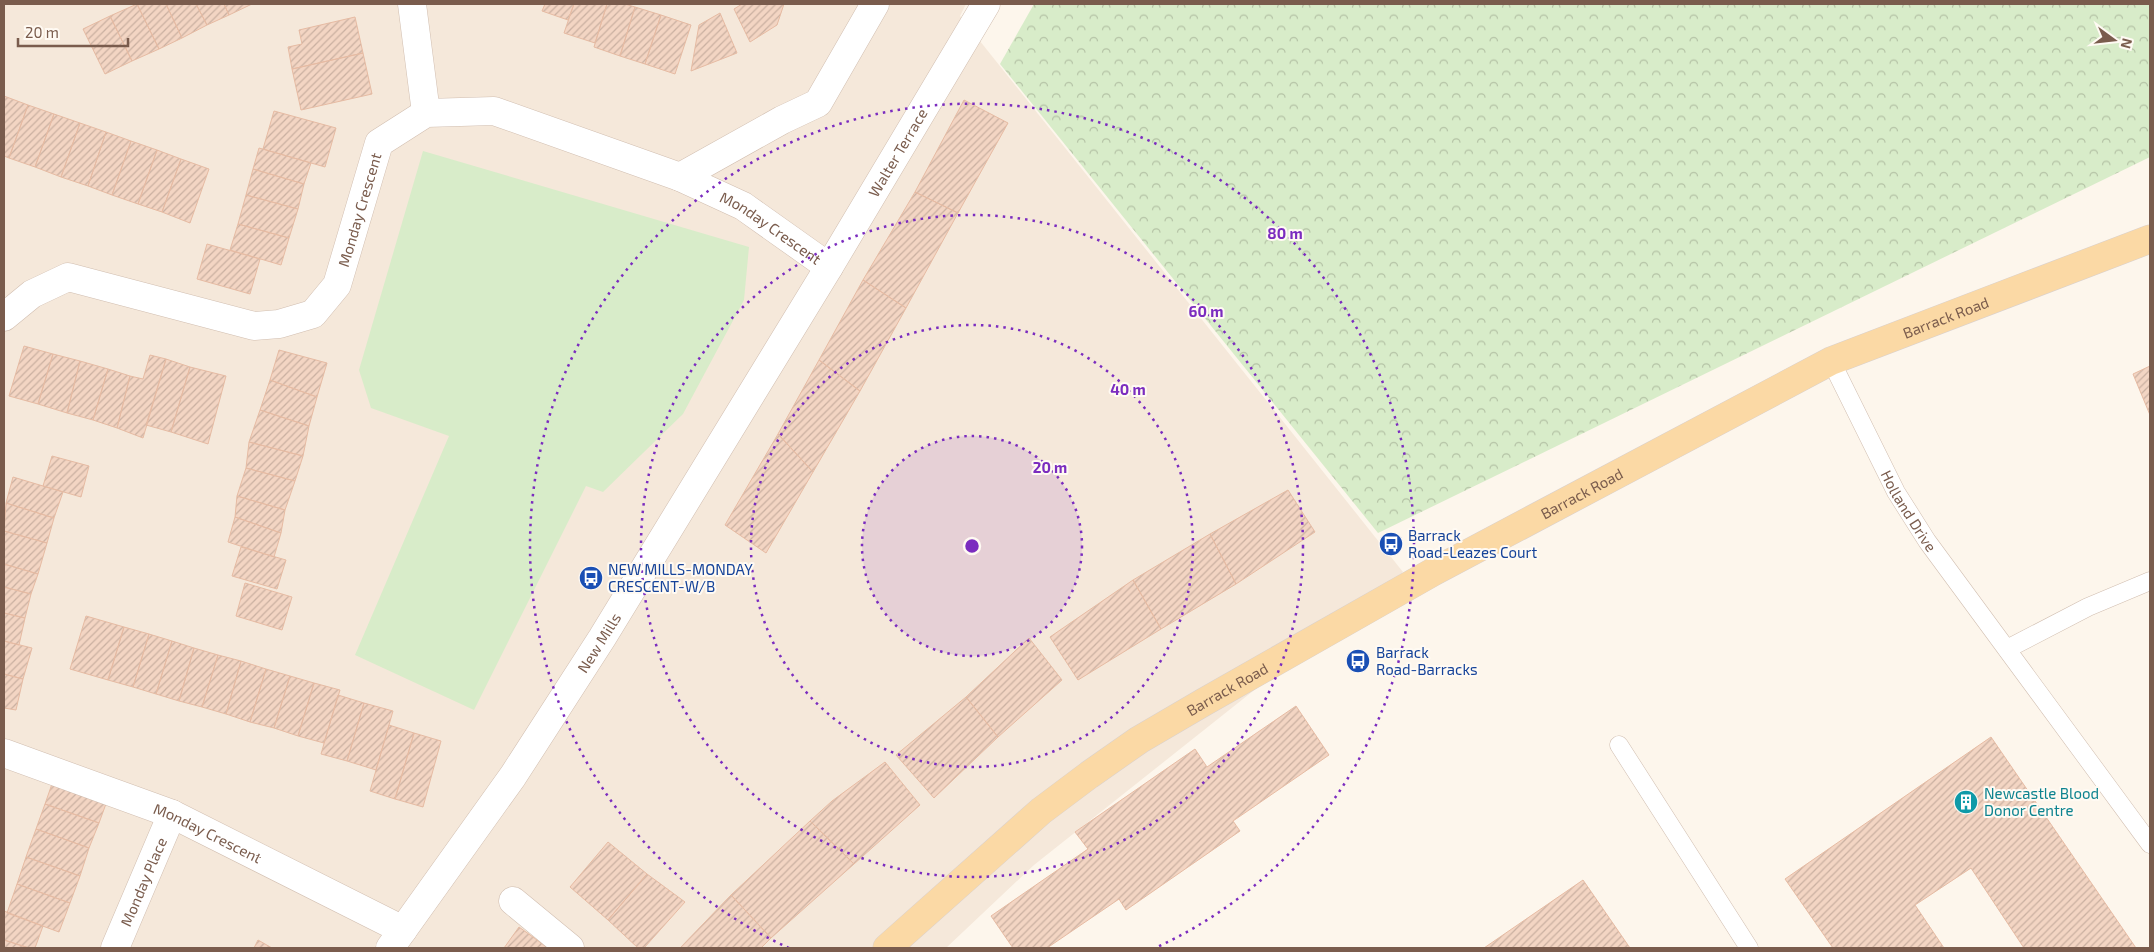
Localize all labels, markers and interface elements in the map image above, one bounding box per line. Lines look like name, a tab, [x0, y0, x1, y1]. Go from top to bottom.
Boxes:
scale bar	[18, 15, 128, 47]
north arrow	[2089, 15, 2139, 65]
text: 20 m	[25, 23, 59, 41]
text: N	[2118, 36, 2137, 51]
street label: Walter Terrace	[864, 105, 931, 200]
street label: Monday Crescent	[334, 150, 385, 269]
street label: Monday Crescent	[717, 188, 825, 268]
text: 80 m	[1267, 224, 1303, 242]
street label: Barrack Road	[1900, 293, 1991, 342]
text: 60 m	[1189, 302, 1223, 320]
text: 40 m	[1110, 380, 1146, 398]
text: 20 m	[1033, 458, 1067, 476]
street label: Barrack Road	[1537, 464, 1626, 522]
street label: Holland Drive	[1878, 467, 1941, 555]
place label: Barrack Road-Leazes Court	[1408, 526, 1538, 561]
bus stop icon: Barrack Road-Leazes Court	[1378, 531, 1404, 557]
centre of rings	[963, 537, 981, 555]
place label: NEW MILLS-MONDAY CRESCENT-W/B	[608, 560, 753, 595]
bus stop icon: NEW MILLS-MONDAY CRESCENT-W/B	[578, 565, 604, 591]
street label: New Mills	[573, 609, 624, 676]
place label: Barrack Road-Barracks	[1376, 643, 1478, 678]
bus stop icon: Barrack Road-Barracks	[1345, 648, 1371, 674]
street label: Barrack Road	[1183, 659, 1271, 719]
place label: Newcastle Blood Donor Centre	[1984, 784, 2099, 819]
building icon: Newcastle Blood Donor Centre	[1953, 789, 1979, 815]
street label: Monday Crescent	[151, 799, 265, 867]
street label: Monday Place	[116, 834, 170, 929]

